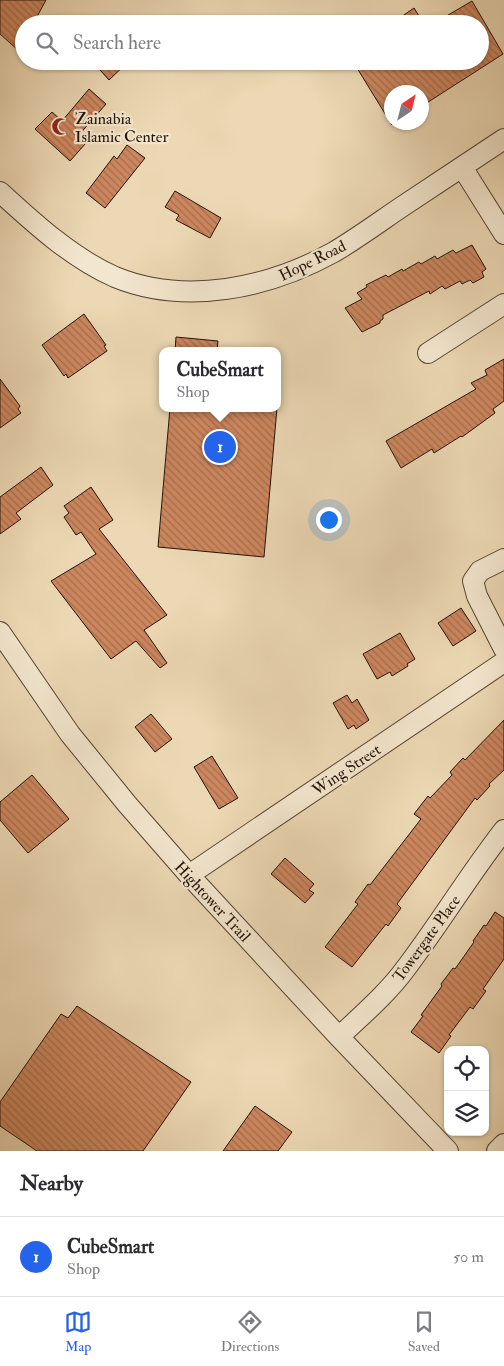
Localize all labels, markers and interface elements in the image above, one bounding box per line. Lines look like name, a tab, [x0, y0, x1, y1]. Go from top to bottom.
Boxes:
search box	[15, 15, 489, 70]
icon: search	[33, 29, 61, 57]
text: Search here	[73, 31, 161, 55]
north arrow	[384, 85, 429, 130]
place label: Zainabia Islamic Center	[75, 109, 168, 147]
mosque icon: Zainabia Islamic Center	[51, 117, 71, 137]
street label: Hope Road	[276, 236, 350, 287]
popup	[159, 347, 281, 412]
text: CubeSmart	[176, 358, 264, 382]
text: Shop	[176, 382, 210, 402]
pin: 1	[204, 428, 236, 466]
your location	[316, 507, 342, 533]
street label: Wing Street	[308, 740, 385, 801]
street label: Hightower Trail	[170, 857, 255, 946]
street label: Towergate Place	[389, 891, 465, 986]
map controls	[444, 1046, 489, 1136]
button: locate	[444, 1046, 489, 1091]
button: layers	[444, 1091, 489, 1136]
text: Nearby	[20, 1170, 83, 1197]
text: CubeSmart	[67, 1235, 154, 1259]
text: 1	[33, 1247, 39, 1267]
text: 50 m	[453, 1247, 484, 1267]
text: Shop	[67, 1259, 100, 1279]
tab: Map	[64, 1308, 92, 1355]
tab: Directions	[221, 1308, 279, 1355]
tab: Saved	[408, 1308, 440, 1355]

